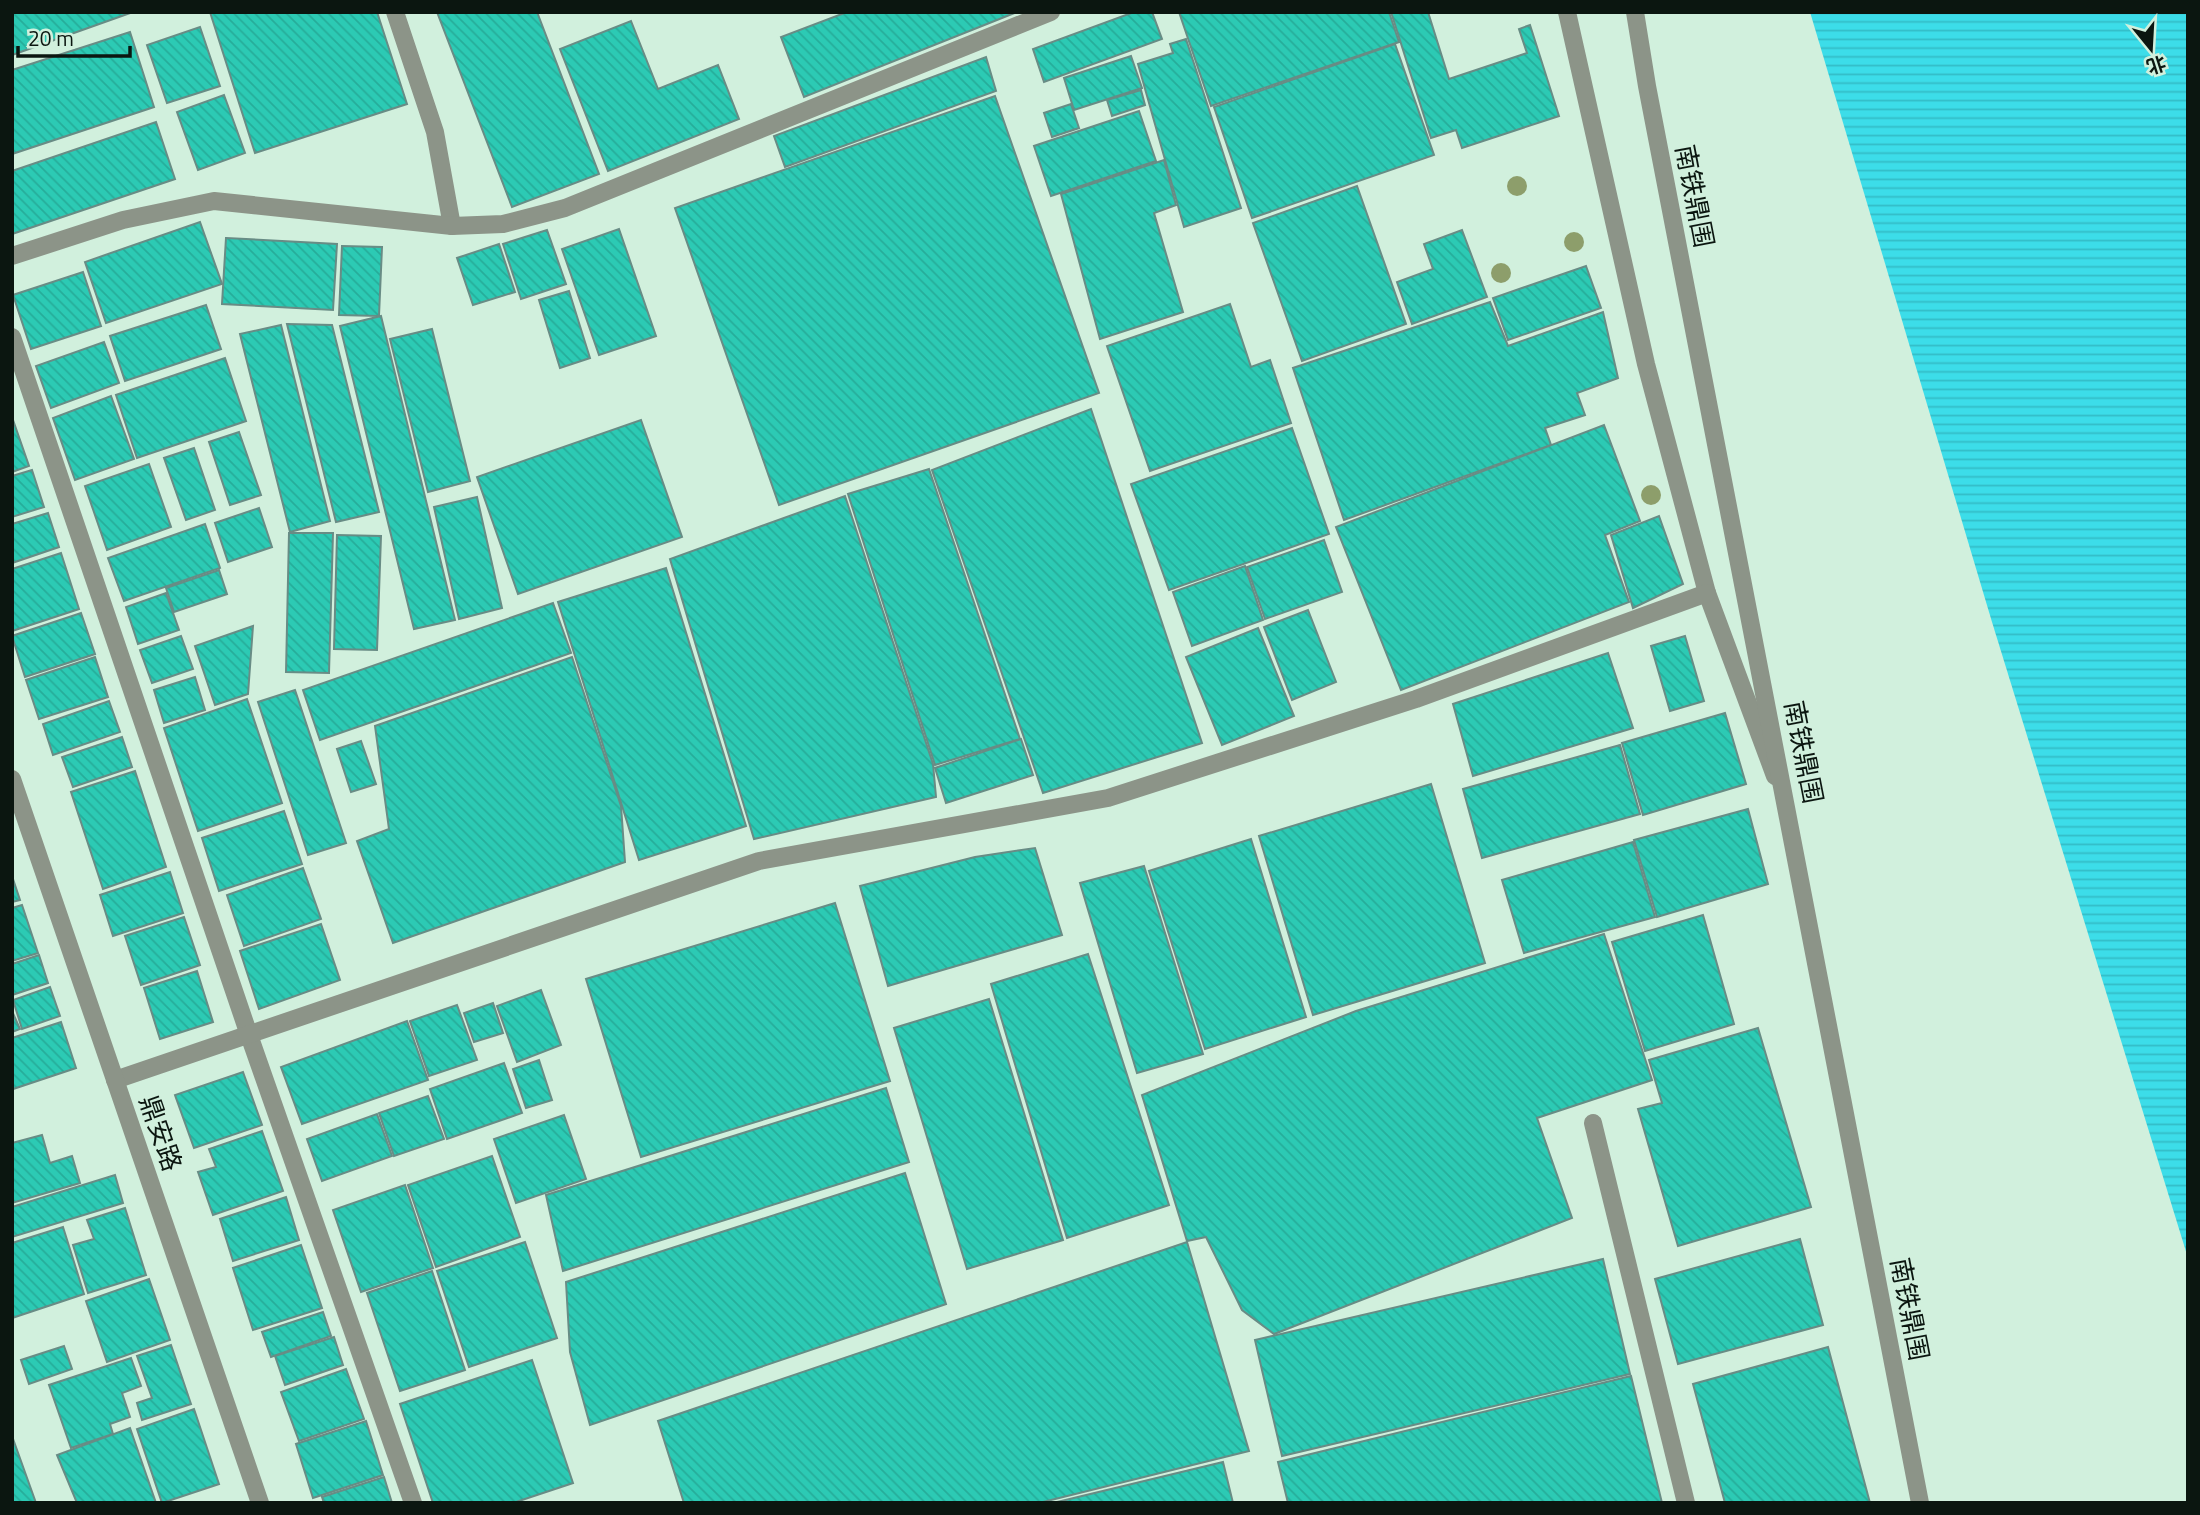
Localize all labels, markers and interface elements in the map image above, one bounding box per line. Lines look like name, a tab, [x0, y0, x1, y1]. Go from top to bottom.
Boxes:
scale bar	[18, 14, 130, 58]
north arrow	[2116, 14, 2186, 84]
text: 20 m	[28, 22, 74, 54]
text: 北	[2143, 49, 2170, 82]
street label: 南铁鼎围	[1666, 141, 1724, 251]
street label: 南铁鼎围	[1775, 697, 1833, 807]
street label: 鼎安路	[130, 1090, 192, 1176]
street label: 南铁鼎围	[1881, 1254, 1939, 1364]

